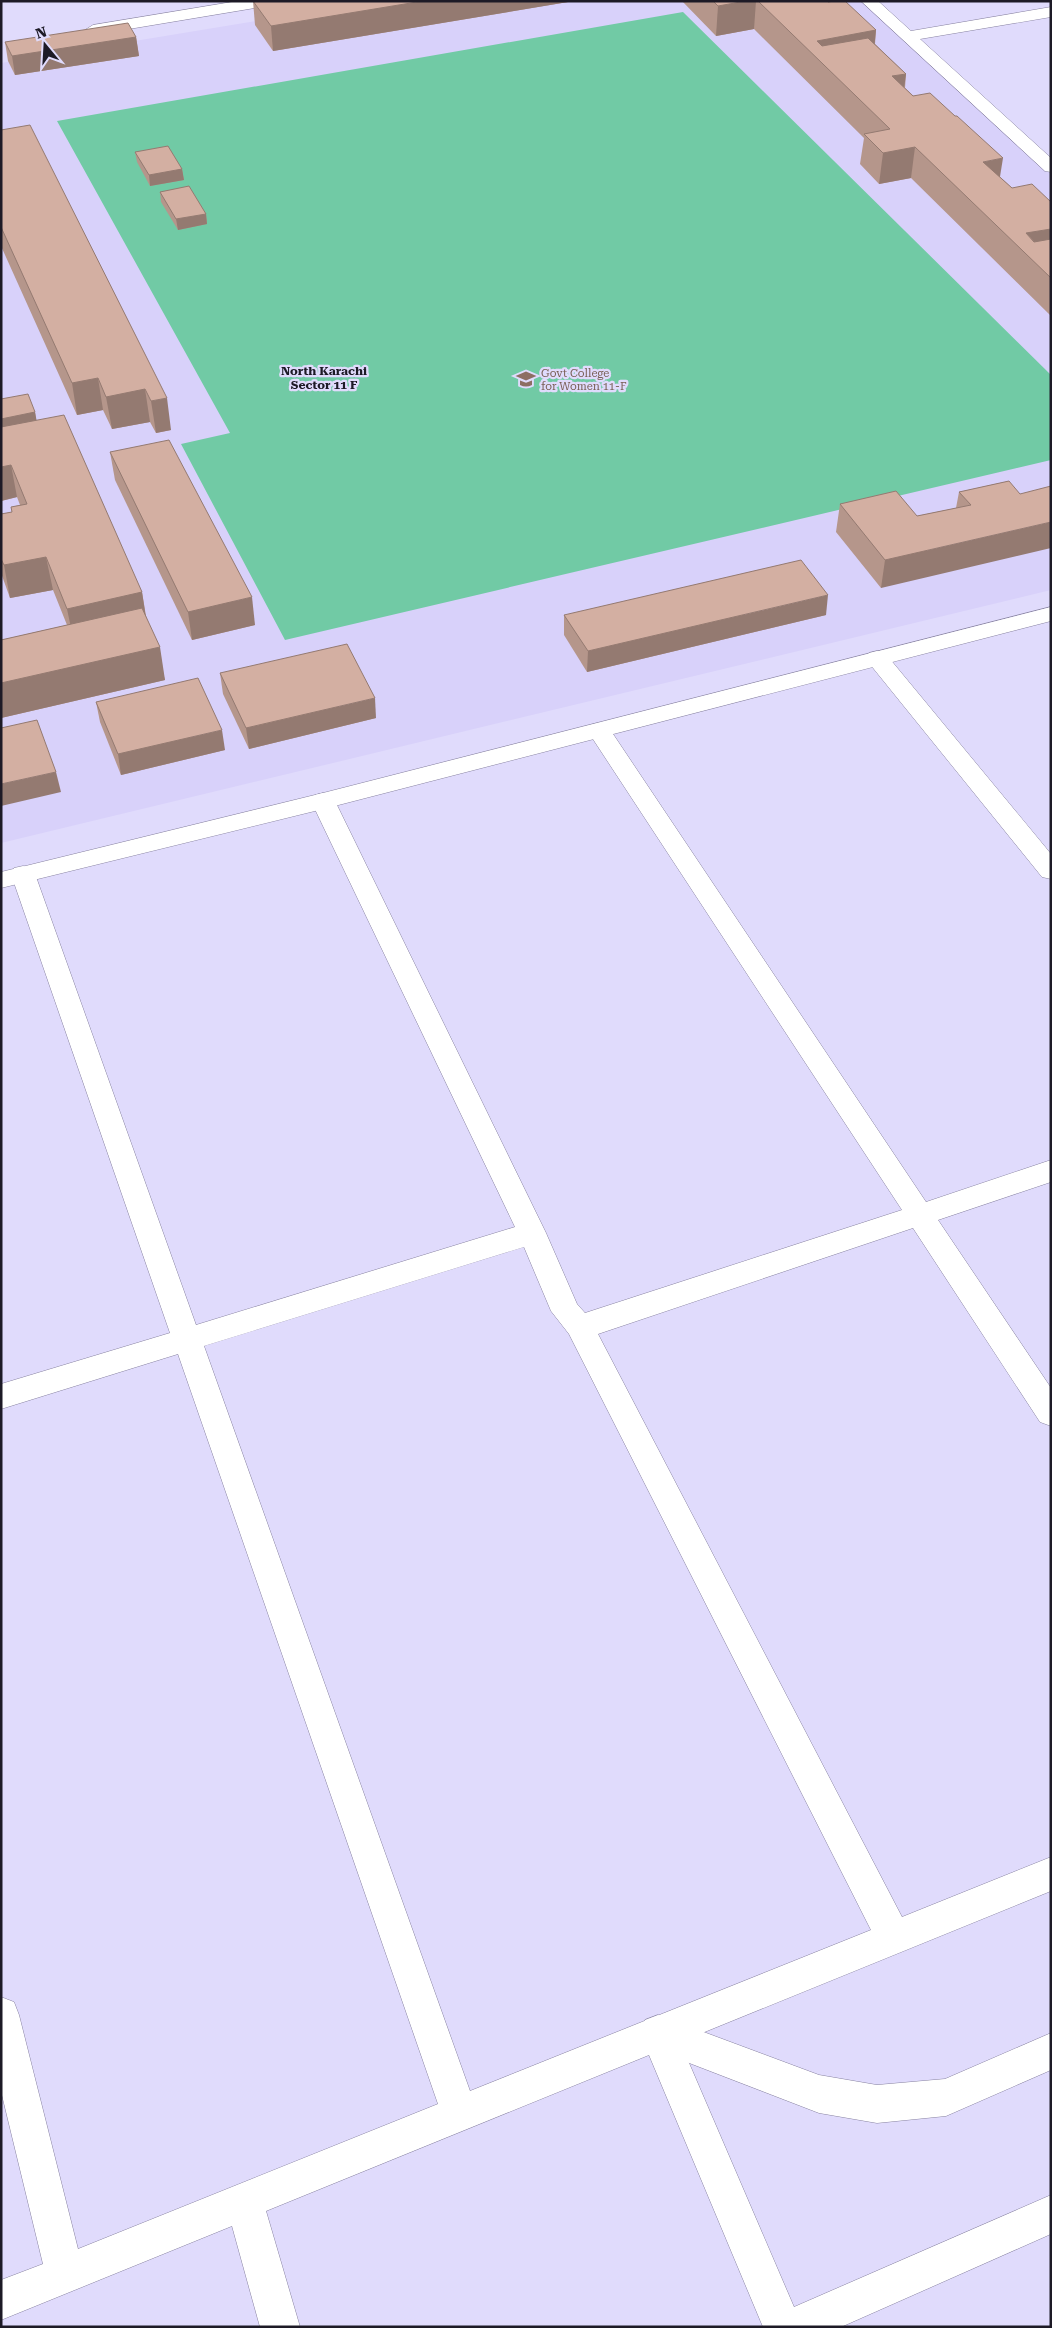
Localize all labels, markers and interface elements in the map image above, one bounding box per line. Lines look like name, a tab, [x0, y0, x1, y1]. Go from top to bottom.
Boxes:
north arrow	[20, 20, 70, 70]
text: N	[33, 23, 49, 42]
district label: North Karachi Sector 11 F	[281, 364, 367, 392]
place label: Govt College for Women 11-F	[541, 367, 627, 393]
school or university icon: Govt College for Women 11-F	[515, 368, 537, 390]

